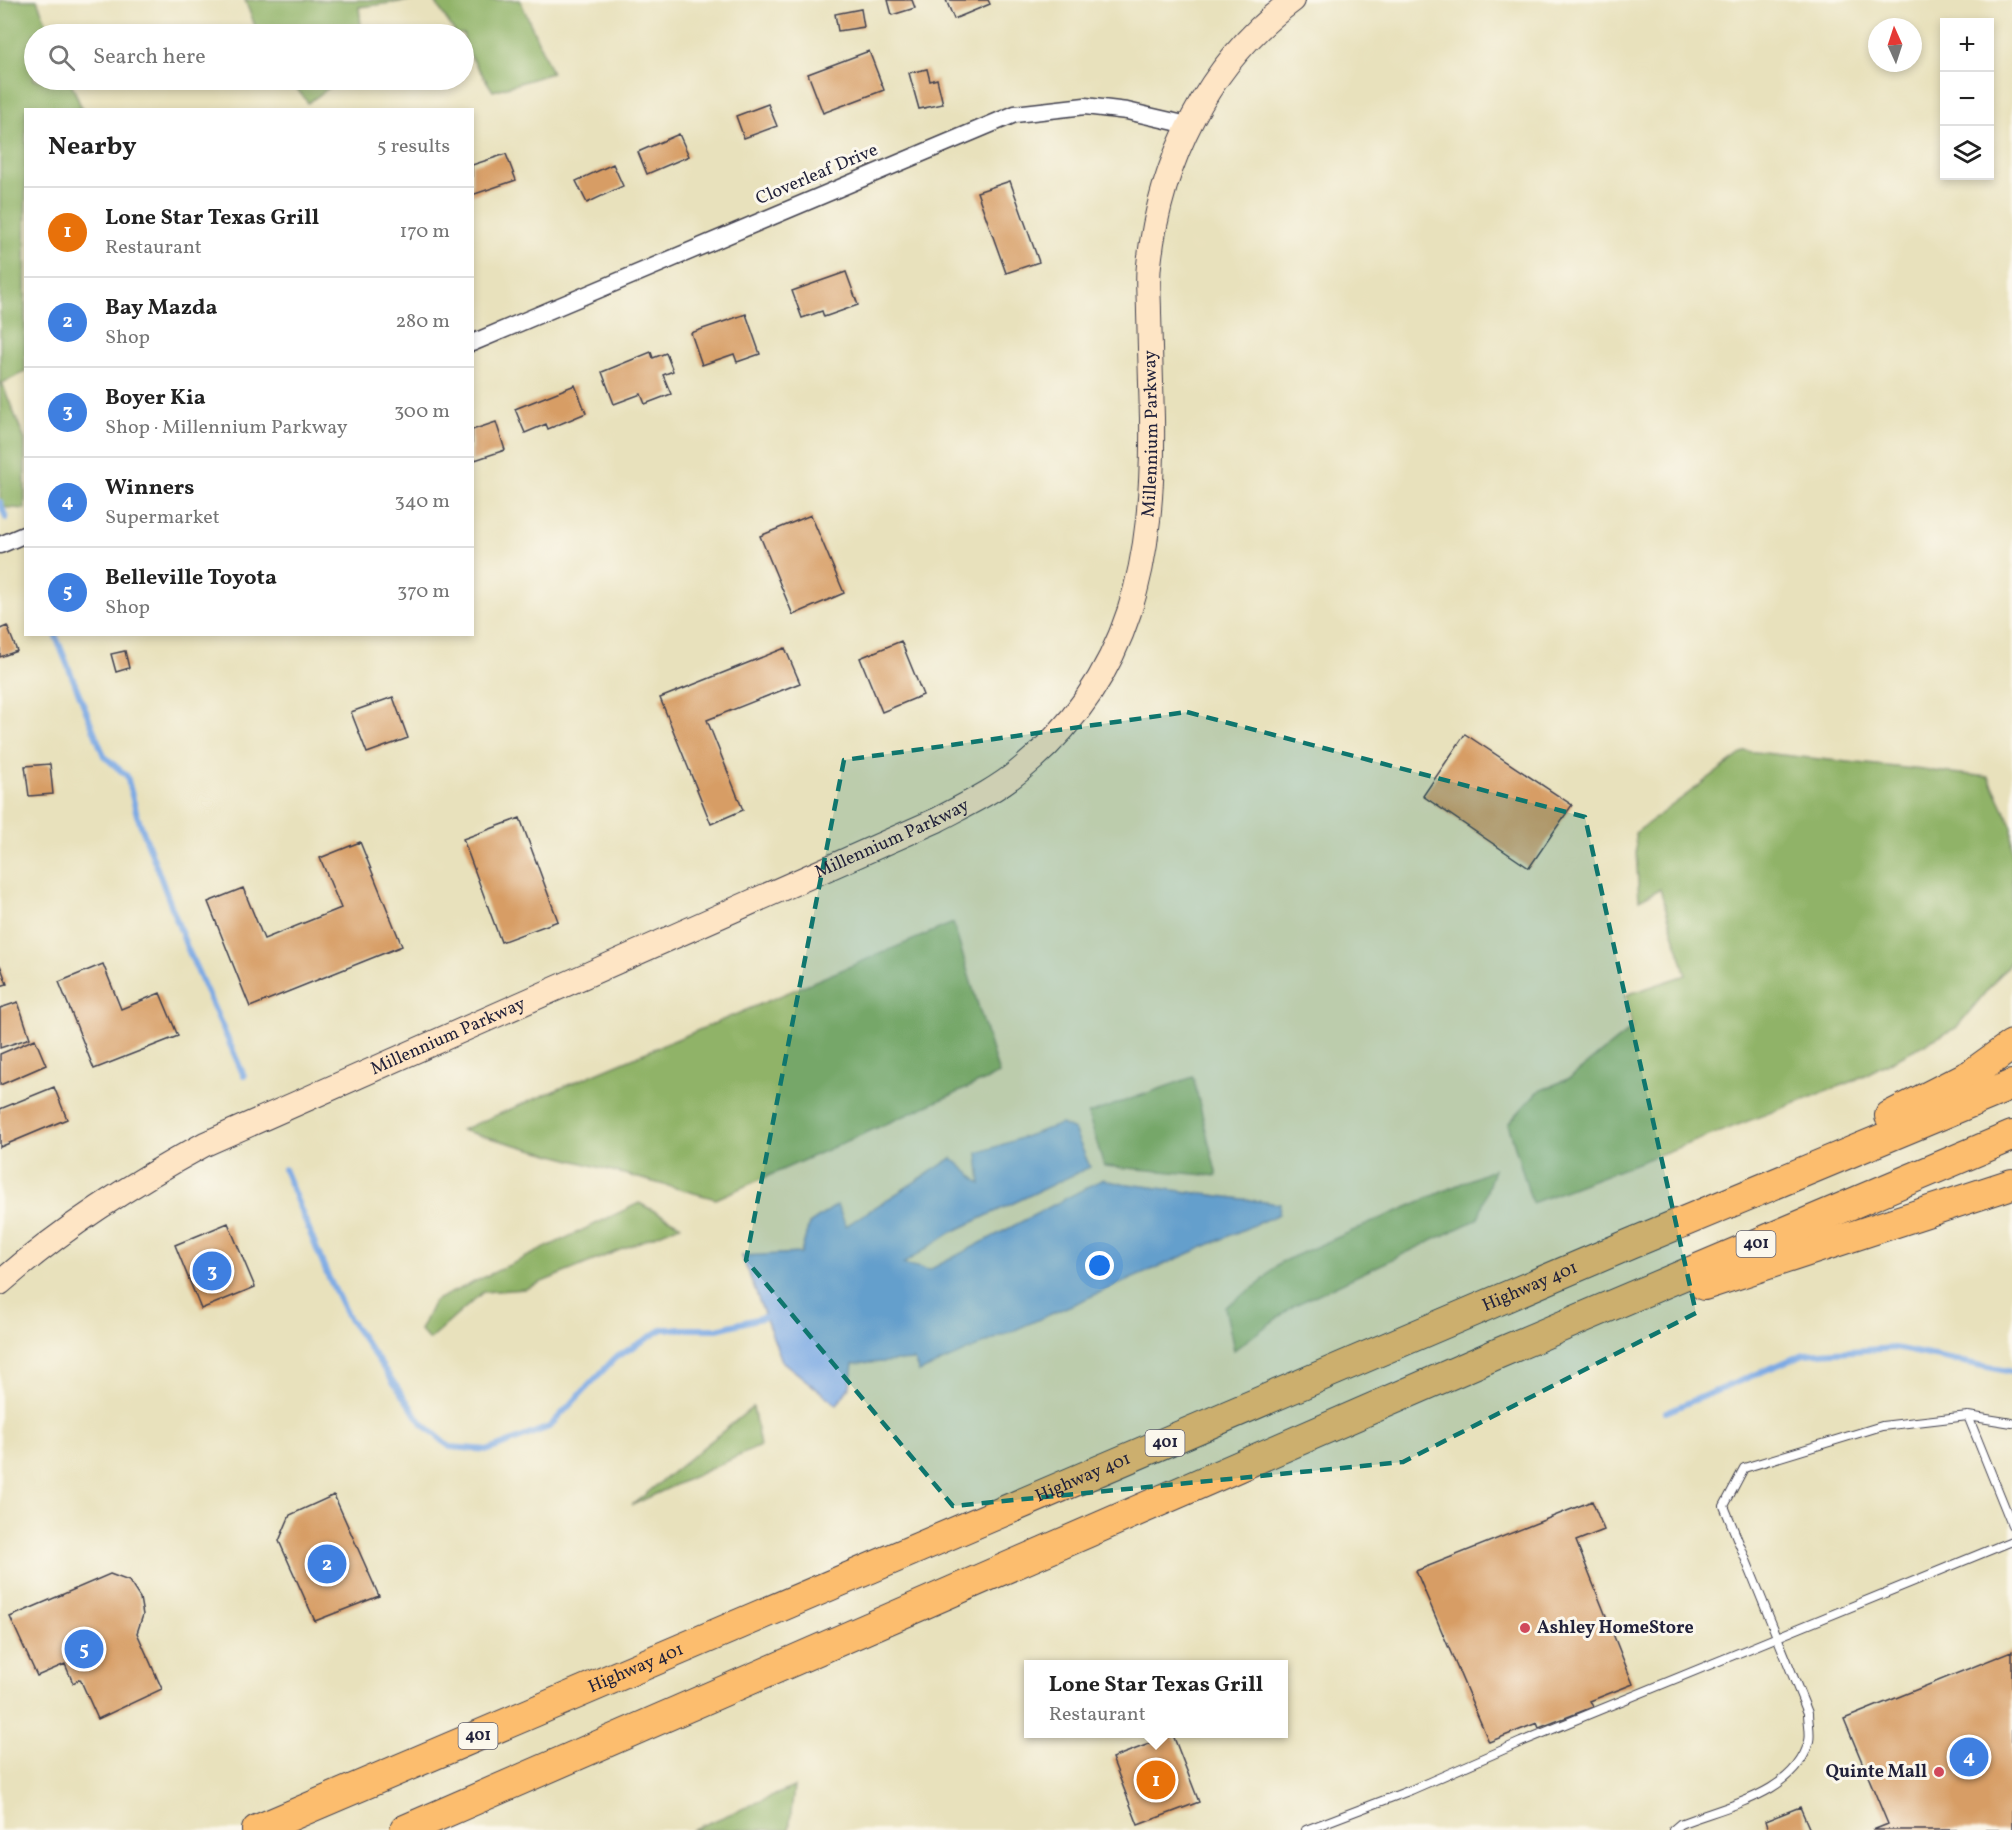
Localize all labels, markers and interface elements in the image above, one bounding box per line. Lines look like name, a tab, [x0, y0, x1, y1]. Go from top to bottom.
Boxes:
north arrow	[1868, 18, 1922, 72]
map controls	[1940, 18, 1994, 180]
button: +	[1940, 18, 1994, 72]
search box	[24, 24, 474, 90]
icon: search	[45, 41, 78, 74]
text: Search here	[93, 42, 206, 73]
button: −	[1940, 72, 1994, 126]
button: layers	[1940, 126, 1994, 180]
text: Nearby	[48, 129, 137, 165]
text: 5 results	[377, 133, 450, 161]
street label: Cloverleaf Drive	[752, 138, 882, 212]
text: Lone Star Texas Grill	[105, 203, 319, 234]
text: 1	[63, 218, 72, 246]
text: 170 m	[400, 218, 450, 246]
text: Restaurant	[105, 234, 202, 262]
text: Bay Mazda	[105, 293, 217, 324]
text: 2	[62, 308, 73, 336]
text: 280 m	[395, 308, 450, 336]
text: Shop	[105, 324, 150, 352]
street label: Millennium Parkway	[1136, 350, 1165, 518]
text: Boyer Kia	[105, 383, 206, 414]
text: 3	[62, 398, 73, 426]
text: 300 m	[394, 398, 450, 426]
text: Shop · Millennium Parkway	[105, 414, 347, 442]
text: Winners	[105, 473, 194, 504]
text: 4	[61, 488, 74, 516]
text: 340 m	[394, 488, 450, 516]
text: Supermarket	[105, 504, 220, 532]
text: Belleville Toyota	[105, 563, 277, 594]
text: 5	[63, 578, 72, 606]
text: 370 m	[397, 578, 450, 606]
text: Shop	[105, 594, 150, 622]
street label: Millennium Parkway	[811, 793, 974, 885]
street label: Millennium Parkway	[367, 991, 530, 1082]
road number: 401	[1736, 1231, 1776, 1257]
pin: 3	[192, 1248, 232, 1294]
your location	[1085, 1251, 1114, 1280]
street label: Highway 401	[1478, 1255, 1582, 1318]
road number: 401	[1146, 1430, 1184, 1456]
street label: Highway 401	[1031, 1446, 1135, 1509]
pin: 2	[308, 1542, 346, 1586]
place label: Ashley HomeStore	[1537, 1616, 1694, 1641]
marker: Ashley HomeStore	[1518, 1621, 1532, 1635]
pin: 5	[64, 1626, 104, 1672]
street label: Highway 401	[584, 1637, 688, 1700]
popup	[1024, 1660, 1288, 1738]
text: Lone Star Texas Grill	[1049, 1670, 1263, 1701]
text: Restaurant	[1049, 1701, 1146, 1729]
road number: 401	[458, 1723, 498, 1749]
pin: 4	[1950, 1734, 1988, 1780]
pin: 1	[1136, 1758, 1176, 1802]
place label: Quinte Mall	[1826, 1760, 1927, 1785]
marker: Quinte Mall	[1932, 1765, 1946, 1779]

